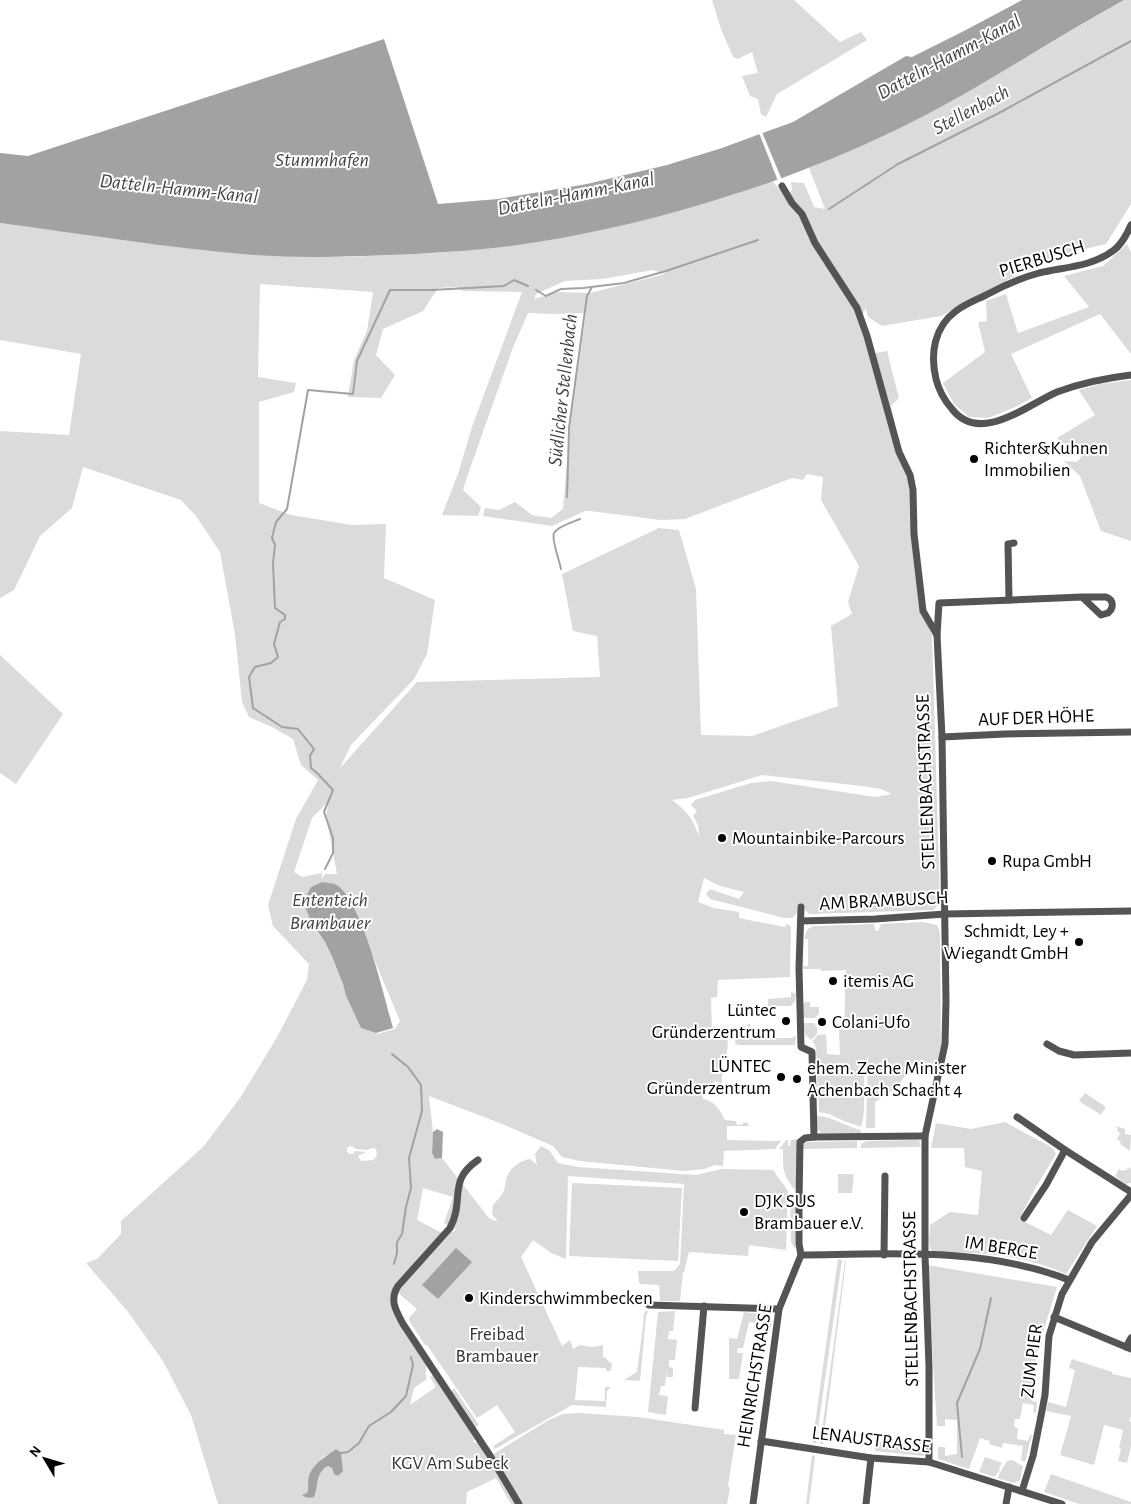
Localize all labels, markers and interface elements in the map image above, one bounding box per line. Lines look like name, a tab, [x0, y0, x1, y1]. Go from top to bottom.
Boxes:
water label: Datteln-Hamm-Kanal	[874, 11, 1024, 103]
water label: Stellenbach	[929, 82, 1013, 138]
water label: Stummhafen	[275, 150, 369, 170]
water label: Datteln-Hamm-Kanal	[496, 169, 656, 219]
water label: Datteln-Hamm-Kanal	[99, 171, 259, 207]
street label: PIERBUSCH	[997, 237, 1087, 281]
water label: Südlicher Stellenbach	[545, 313, 581, 467]
place label: Richter&Kuhnen Immobilien	[984, 439, 1108, 480]
marker: Richter&Kuhnen Immobilien	[968, 453, 980, 465]
street label: STELLENBACHSTRASSE	[913, 694, 939, 870]
street label: AUF DER HÖHE	[978, 705, 1094, 730]
place label: Mountainbike-Parcours	[732, 829, 905, 848]
marker: Mountainbike-Parcours	[716, 832, 728, 844]
place label: Rupa GmbH	[1002, 852, 1092, 871]
marker: Rupa GmbH	[986, 855, 998, 867]
street label: AM BRAMBUSCH	[819, 888, 949, 914]
water label: Ententeich Brambauer	[290, 890, 371, 933]
place label: Schmidt, Ley + Wiegandt GmbH	[944, 922, 1069, 963]
marker: Schmidt, Ley + Wiegandt GmbH	[1073, 936, 1085, 948]
place label: itemis AG	[843, 972, 914, 991]
marker: itemis AG	[827, 975, 839, 987]
place label: Lüntec Gründerzentrum	[652, 1001, 776, 1042]
place label: Colani-Ufo	[832, 1013, 910, 1032]
marker: Lüntec Gründerzentrum	[780, 1015, 792, 1027]
marker: Colani-Ufo	[816, 1016, 828, 1028]
place label: LÜNTEC Gründerzentrum	[647, 1056, 771, 1098]
place label: ehem. Zeche Minister Achenbach Schacht 4	[807, 1059, 966, 1100]
marker: LÜNTEC Gründerzentrum	[775, 1071, 787, 1083]
marker: ehem. Zeche Minister Achenbach Schacht 4	[791, 1073, 803, 1085]
place label: DJK SUS Brambauer e.V.	[754, 1192, 864, 1233]
marker: DJK SUS Brambauer e.V.	[738, 1206, 750, 1218]
street label: STELLENBACHSTRASSE	[900, 1211, 922, 1387]
street label: IM BERGE	[963, 1233, 1039, 1263]
place label: Kinderschwimmbecken	[479, 1289, 653, 1308]
marker: Kinderschwimmbecken	[463, 1292, 475, 1304]
street label: HEINRICHSTRASSE	[734, 1303, 776, 1449]
street label: ZUM PIER	[1018, 1323, 1046, 1399]
park label: Freibad Brambauer	[456, 1325, 538, 1366]
street label: LENAUSTRASSE	[811, 1423, 931, 1457]
north arrow	[20, 1434, 70, 1484]
text: N	[27, 1443, 44, 1460]
park label: KGV Am Subeck	[391, 1454, 509, 1473]

